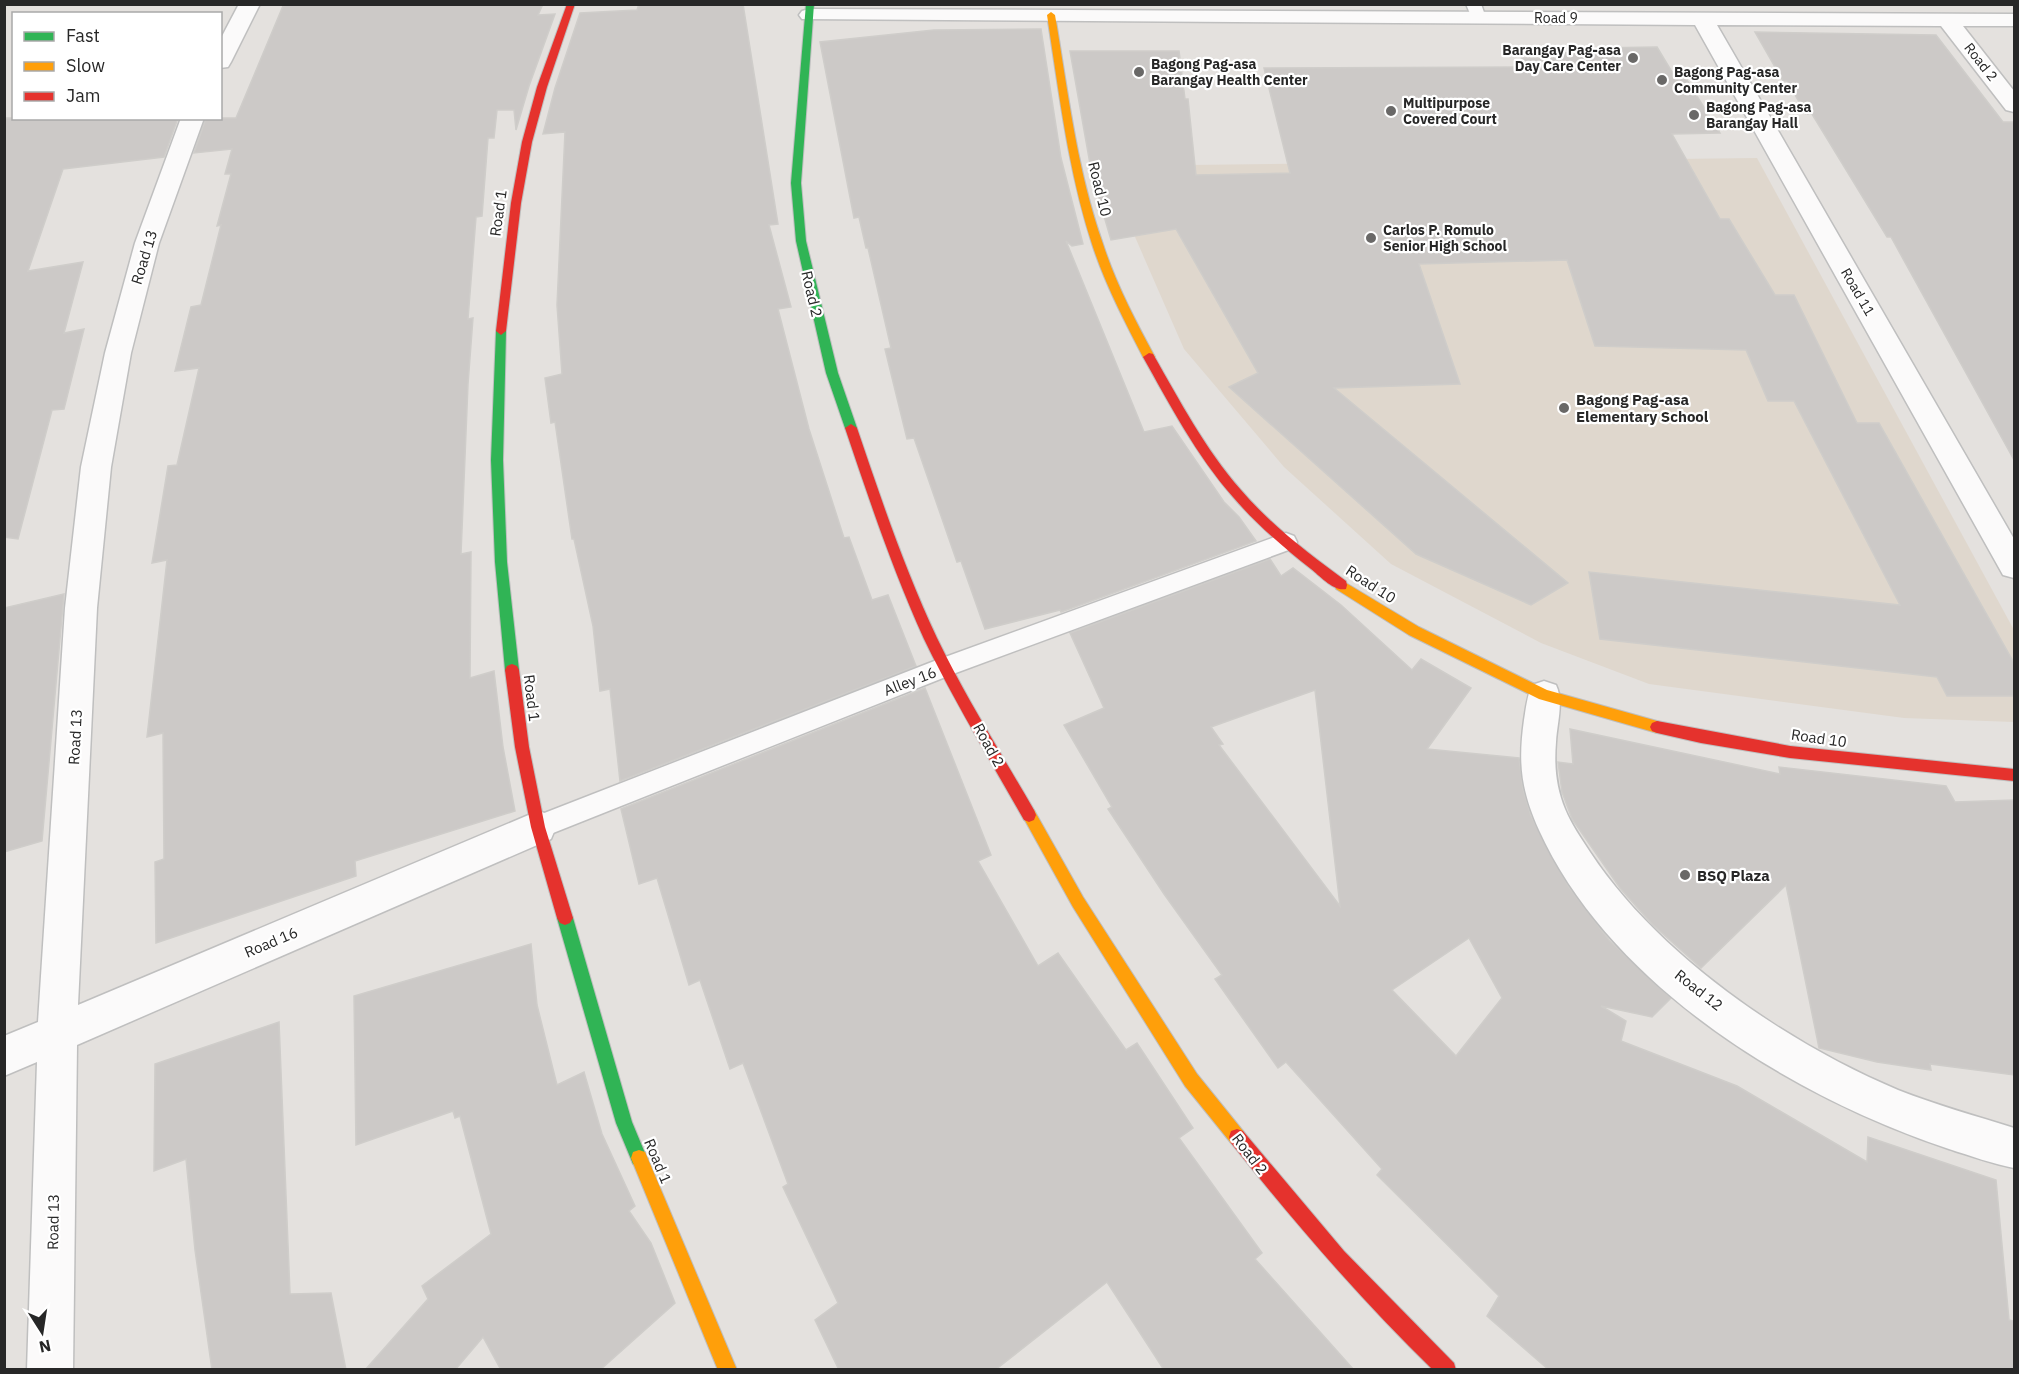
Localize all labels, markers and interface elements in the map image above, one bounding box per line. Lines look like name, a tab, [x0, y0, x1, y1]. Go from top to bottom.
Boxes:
street label: Road 9	[1534, 9, 1578, 27]
legend	[12, 12, 222, 120]
text: Fast	[66, 24, 100, 47]
street label: Road 2	[1960, 39, 2002, 85]
place label: Barangay Pag-asa Day Care Center	[1502, 41, 1621, 75]
marker: Barangay Pag-asa Day Care Center	[1626, 51, 1640, 65]
text: Slow	[66, 54, 105, 77]
place label: Bagong Pag-asa Barangay Health Center	[1151, 55, 1308, 89]
place label: Bagong Pag-asa Community Center	[1674, 63, 1797, 97]
marker: Bagong Pag-asa Barangay Health Center	[1132, 65, 1146, 79]
marker: Bagong Pag-asa Community Center	[1655, 73, 1669, 87]
text: Jam	[66, 84, 101, 107]
place label: Multipurpose Covered Court	[1403, 94, 1497, 128]
place label: Bagong Pag-asa Barangay Hall	[1706, 98, 1812, 132]
marker: Multipurpose Covered Court	[1384, 104, 1398, 118]
marker: Bagong Pag-asa Barangay Hall	[1687, 108, 1701, 122]
street label: Road 10	[1084, 160, 1116, 218]
street label: Road 1	[485, 188, 511, 238]
place label: Carlos P. Romulo Senior High School	[1383, 221, 1507, 255]
street label: Road 13	[127, 227, 161, 287]
marker: Carlos P. Romulo Senior High School	[1364, 231, 1378, 245]
street label: Road 11	[1837, 265, 1879, 319]
street label: Road 2	[797, 269, 827, 319]
place label: Bagong Pag-asa Elementary School	[1576, 390, 1709, 426]
marker: Bagong Pag-asa Elementary School	[1557, 401, 1571, 415]
street label: Road 10	[1342, 561, 1400, 607]
street label: Alley 16	[881, 662, 939, 700]
street label: Road 1	[520, 674, 544, 722]
street label: Road 13	[64, 709, 86, 765]
street label: Road 2	[969, 720, 1009, 770]
street label: Road 10	[1790, 725, 1848, 751]
place label: BSQ Plaza	[1697, 866, 1770, 885]
marker: BSQ Plaza	[1678, 868, 1692, 882]
street label: Road 16	[241, 922, 301, 962]
street label: Road 12	[1671, 965, 1727, 1015]
street label: Road 2	[1228, 1130, 1272, 1178]
street label: Road 1	[640, 1136, 676, 1186]
street label: Road 13	[43, 1194, 63, 1250]
north arrow	[12, 1302, 72, 1362]
text: N	[37, 1336, 53, 1358]

